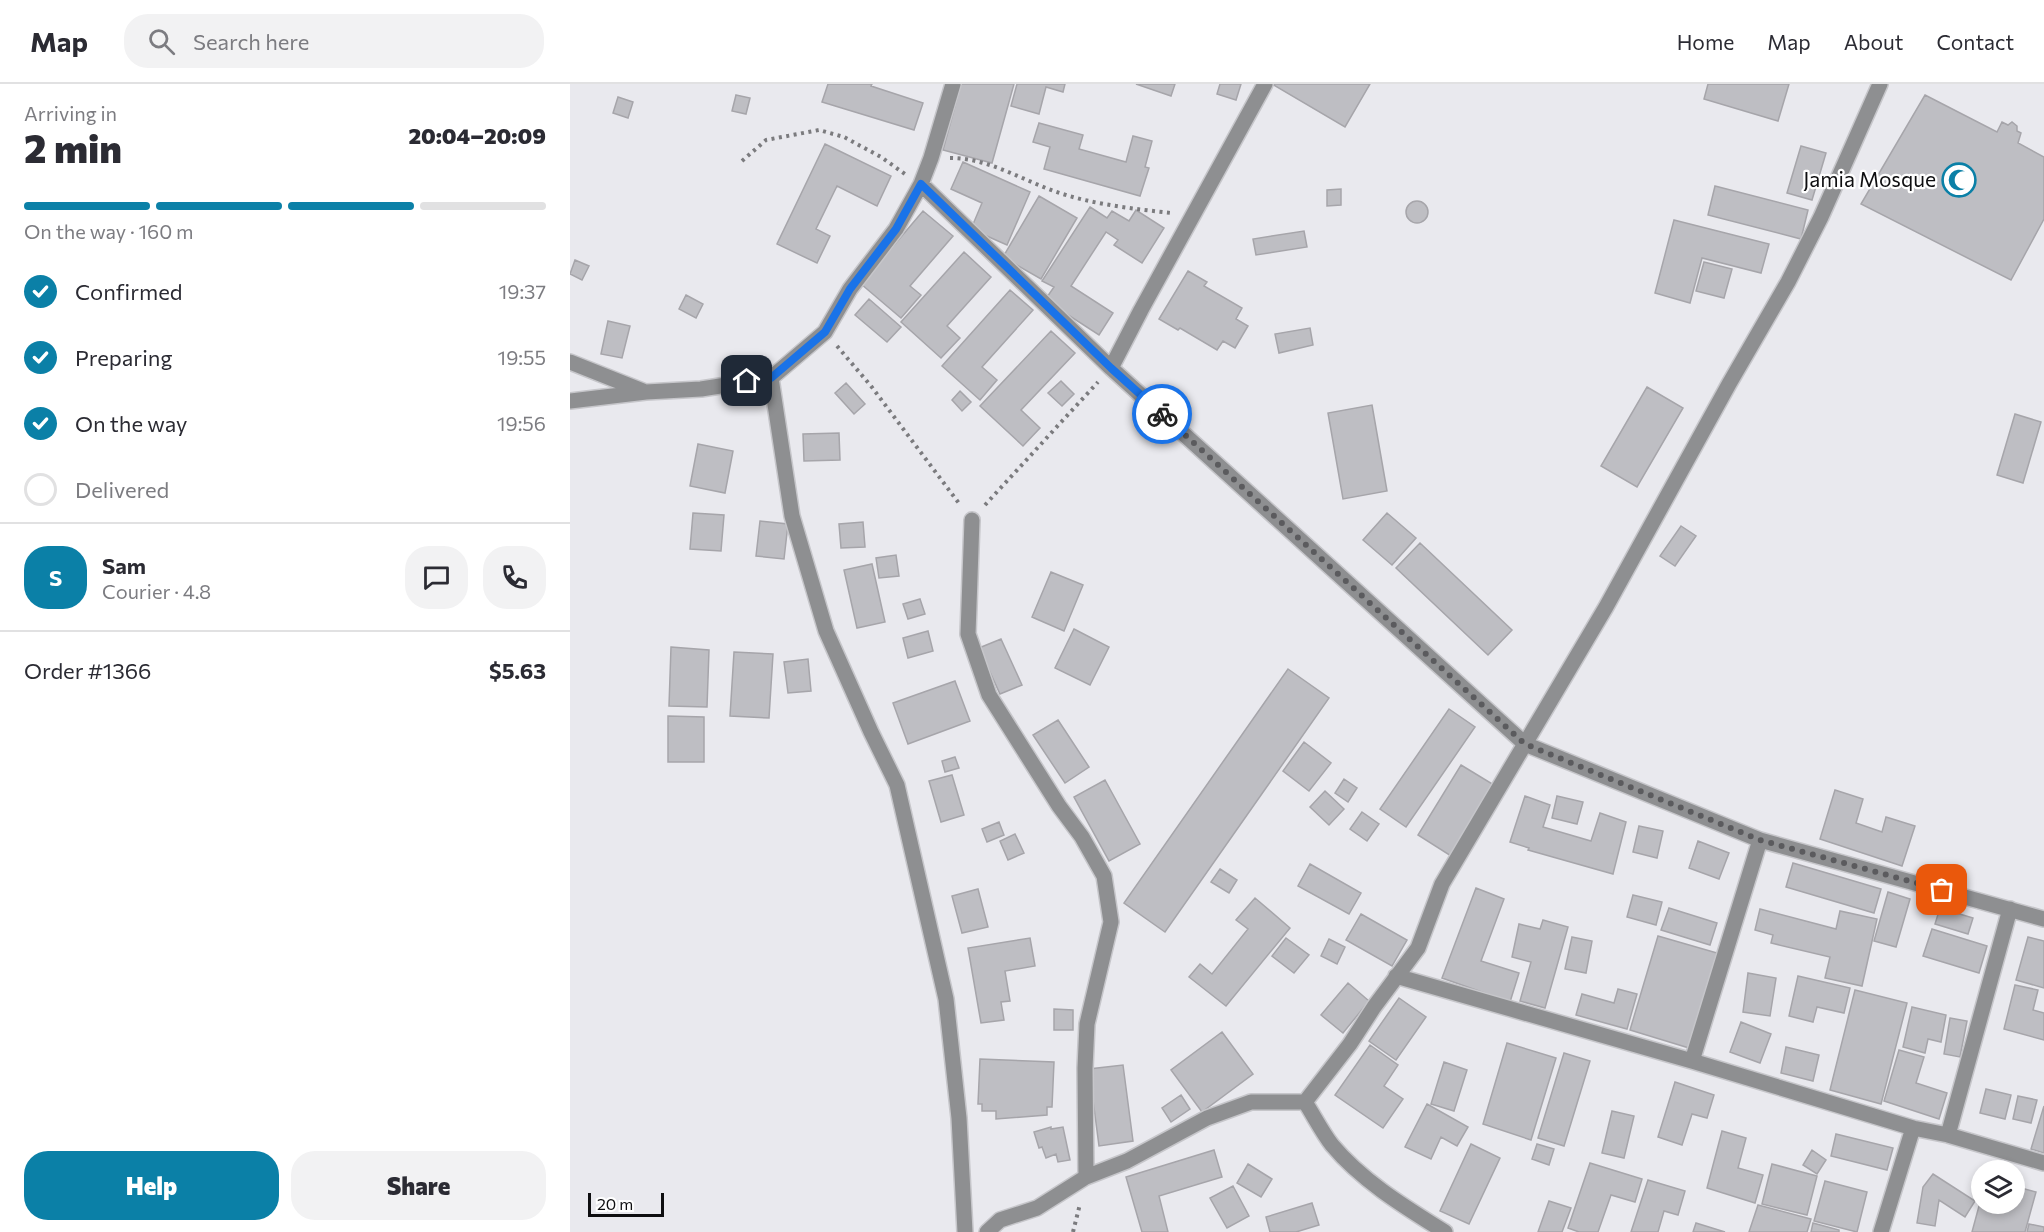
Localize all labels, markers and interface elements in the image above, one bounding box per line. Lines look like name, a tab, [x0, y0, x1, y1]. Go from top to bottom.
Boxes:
search box	[124, 14, 544, 68]
text: Map	[30, 24, 88, 58]
icon: search	[145, 25, 178, 58]
text: Search here	[193, 28, 309, 55]
text: Home	[1677, 29, 1734, 54]
text: Map	[1767, 29, 1811, 54]
text: About	[1844, 29, 1903, 54]
text: Contact	[1936, 29, 2014, 54]
text: Arriving in	[24, 101, 117, 125]
text: 20:04–20:09	[408, 122, 546, 149]
text: 2 min	[24, 123, 122, 171]
mosque icon: Jamia Mosque	[1941, 162, 1977, 198]
place label: Jamia Mosque	[1803, 166, 1936, 191]
text: On the way · 160 m	[24, 219, 193, 243]
icon: check	[24, 275, 57, 308]
text: Confirmed	[75, 278, 182, 305]
text: 19:37	[499, 279, 546, 303]
icon: check	[24, 341, 57, 374]
text: Preparing	[75, 344, 172, 371]
text: 19:55	[498, 345, 546, 369]
pin	[721, 355, 772, 406]
icon: home	[730, 364, 763, 397]
courier	[1132, 384, 1192, 444]
icon: bike	[1146, 398, 1179, 431]
icon: check	[24, 407, 57, 440]
text: On the way	[75, 410, 187, 437]
text: 19:56	[497, 411, 546, 435]
text: Delivered	[75, 476, 169, 503]
button: chat	[405, 546, 468, 609]
button: phone	[483, 546, 546, 609]
text: Sam	[102, 552, 146, 579]
text: S	[49, 564, 62, 591]
text: Courier · 4.8	[102, 579, 211, 603]
text: Order #1366	[24, 657, 151, 684]
text: $5.63	[489, 657, 546, 684]
pin	[1916, 864, 1967, 915]
icon: bag	[1925, 873, 1958, 906]
button: Help	[24, 1151, 279, 1220]
button: Share	[291, 1151, 546, 1220]
map controls	[1971, 1160, 2025, 1214]
button: layers	[1971, 1160, 2025, 1214]
scale bar	[588, 1190, 664, 1218]
text: 20 m	[597, 1194, 633, 1213]

